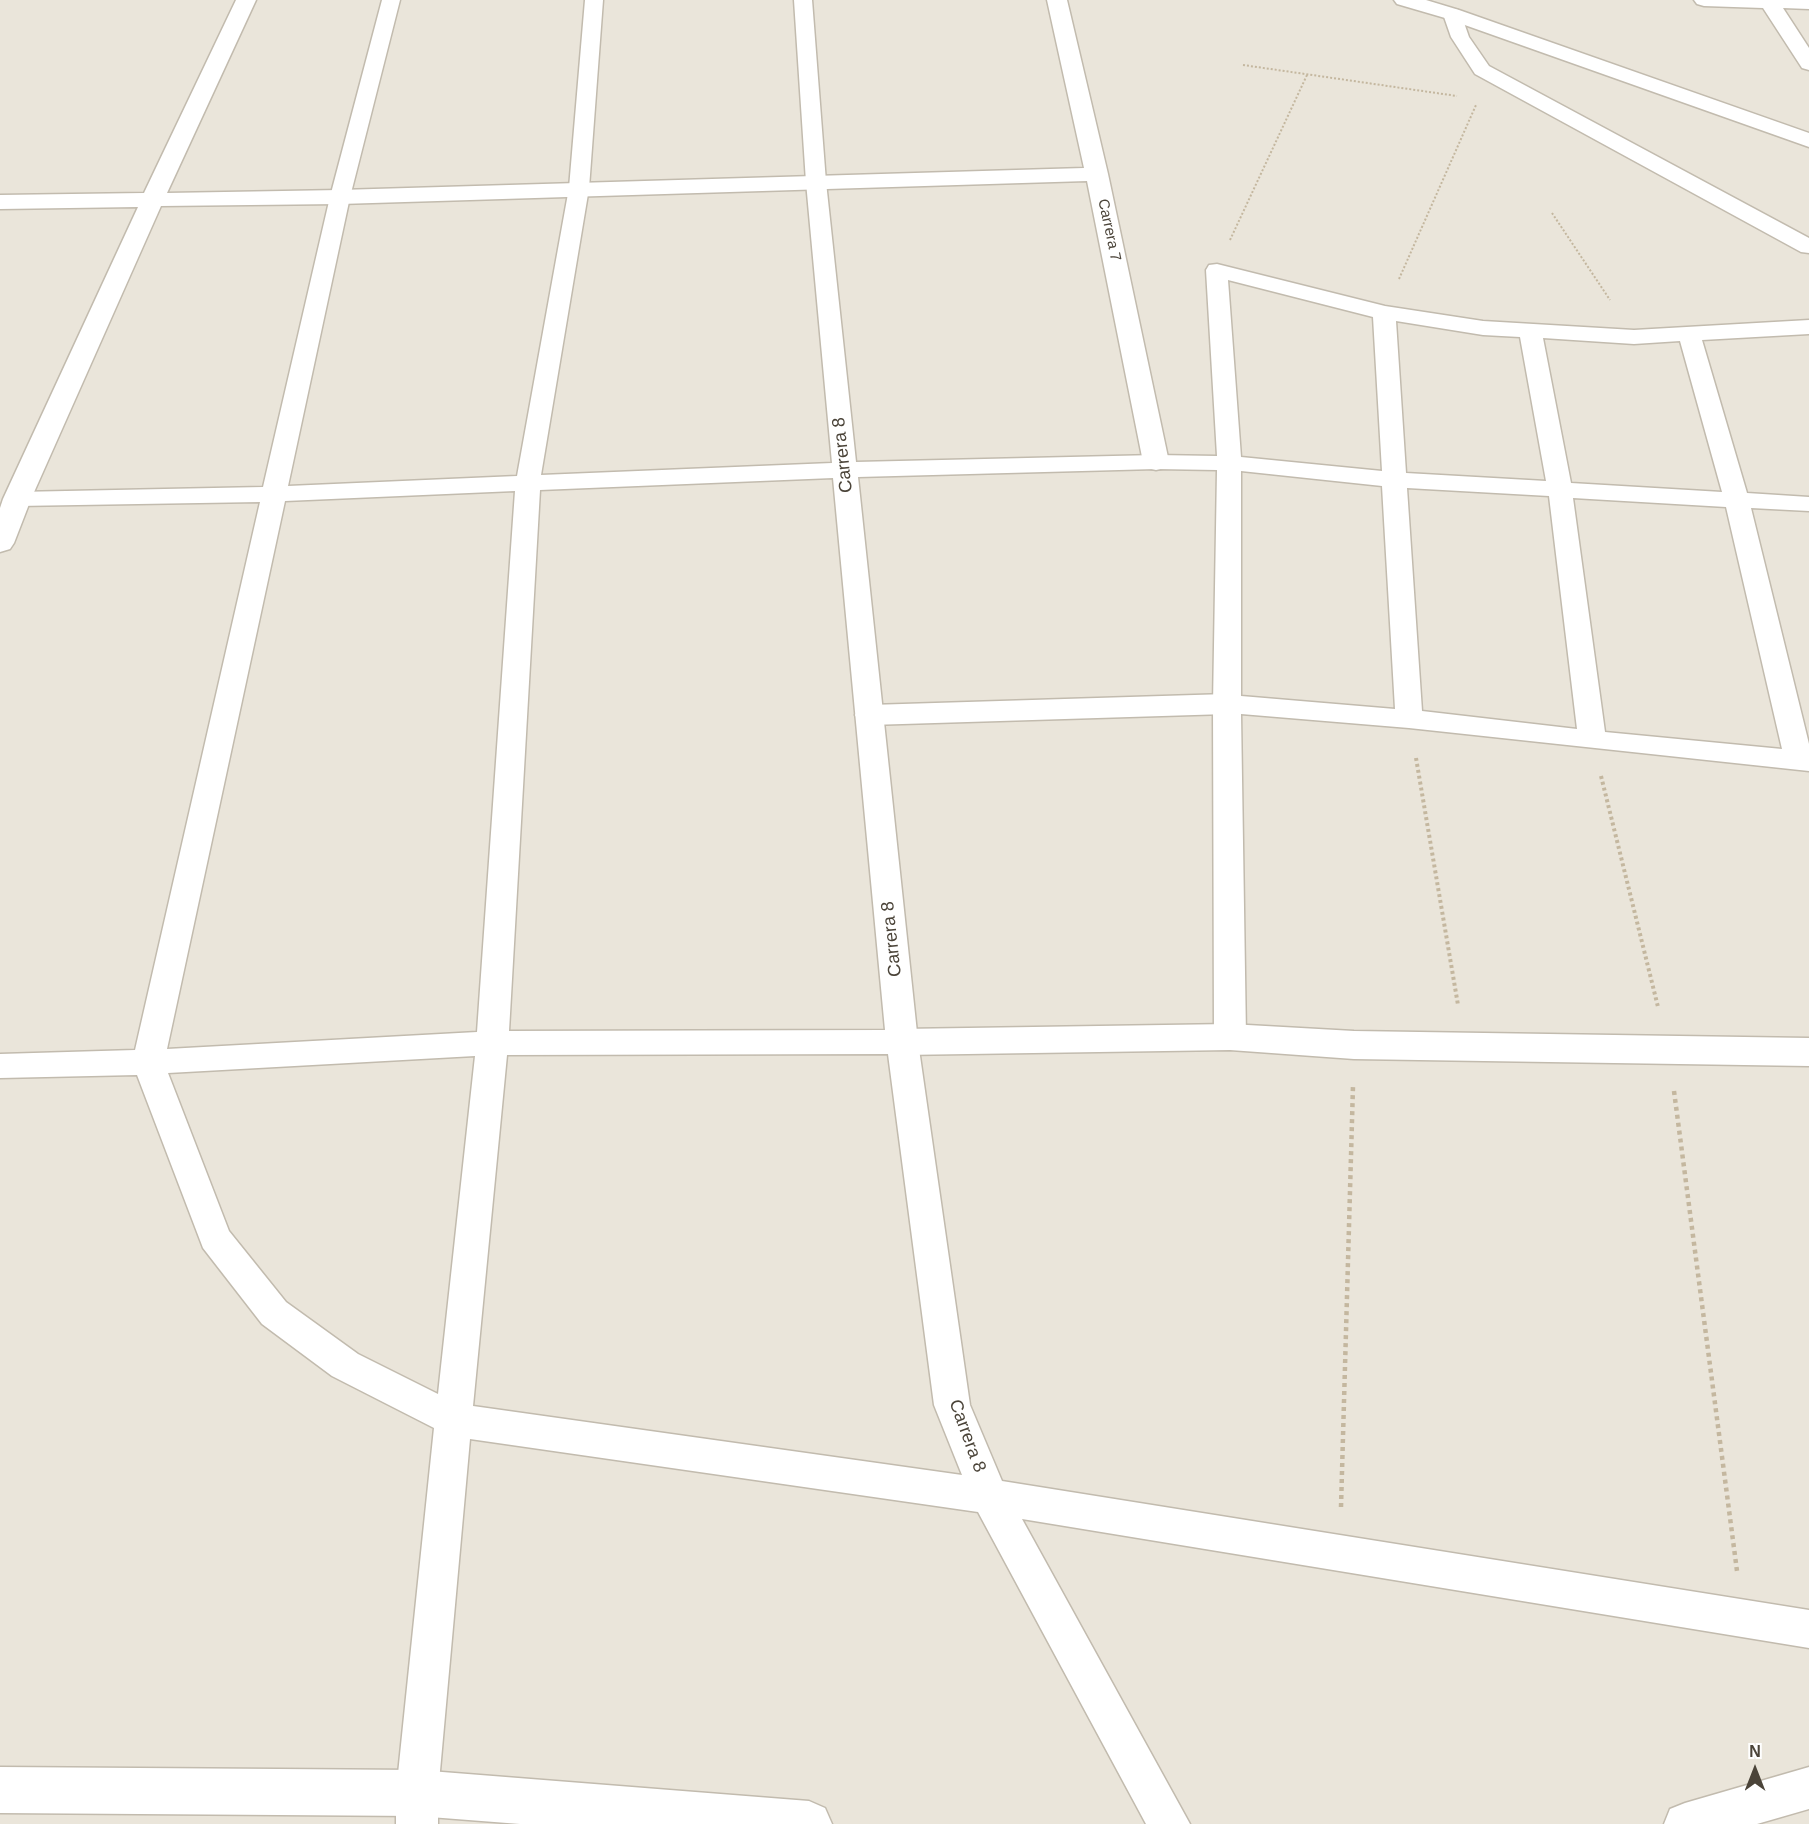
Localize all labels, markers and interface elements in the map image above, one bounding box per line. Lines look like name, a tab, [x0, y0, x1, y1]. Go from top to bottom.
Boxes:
street label: Carrera 7	[1094, 197, 1124, 263]
street label: Carrera 8	[828, 416, 858, 494]
street label: Carrera 8	[877, 900, 907, 978]
street label: Carrera 8	[944, 1397, 990, 1475]
north arrow	[1725, 1740, 1785, 1800]
text: N	[1749, 1743, 1761, 1760]

